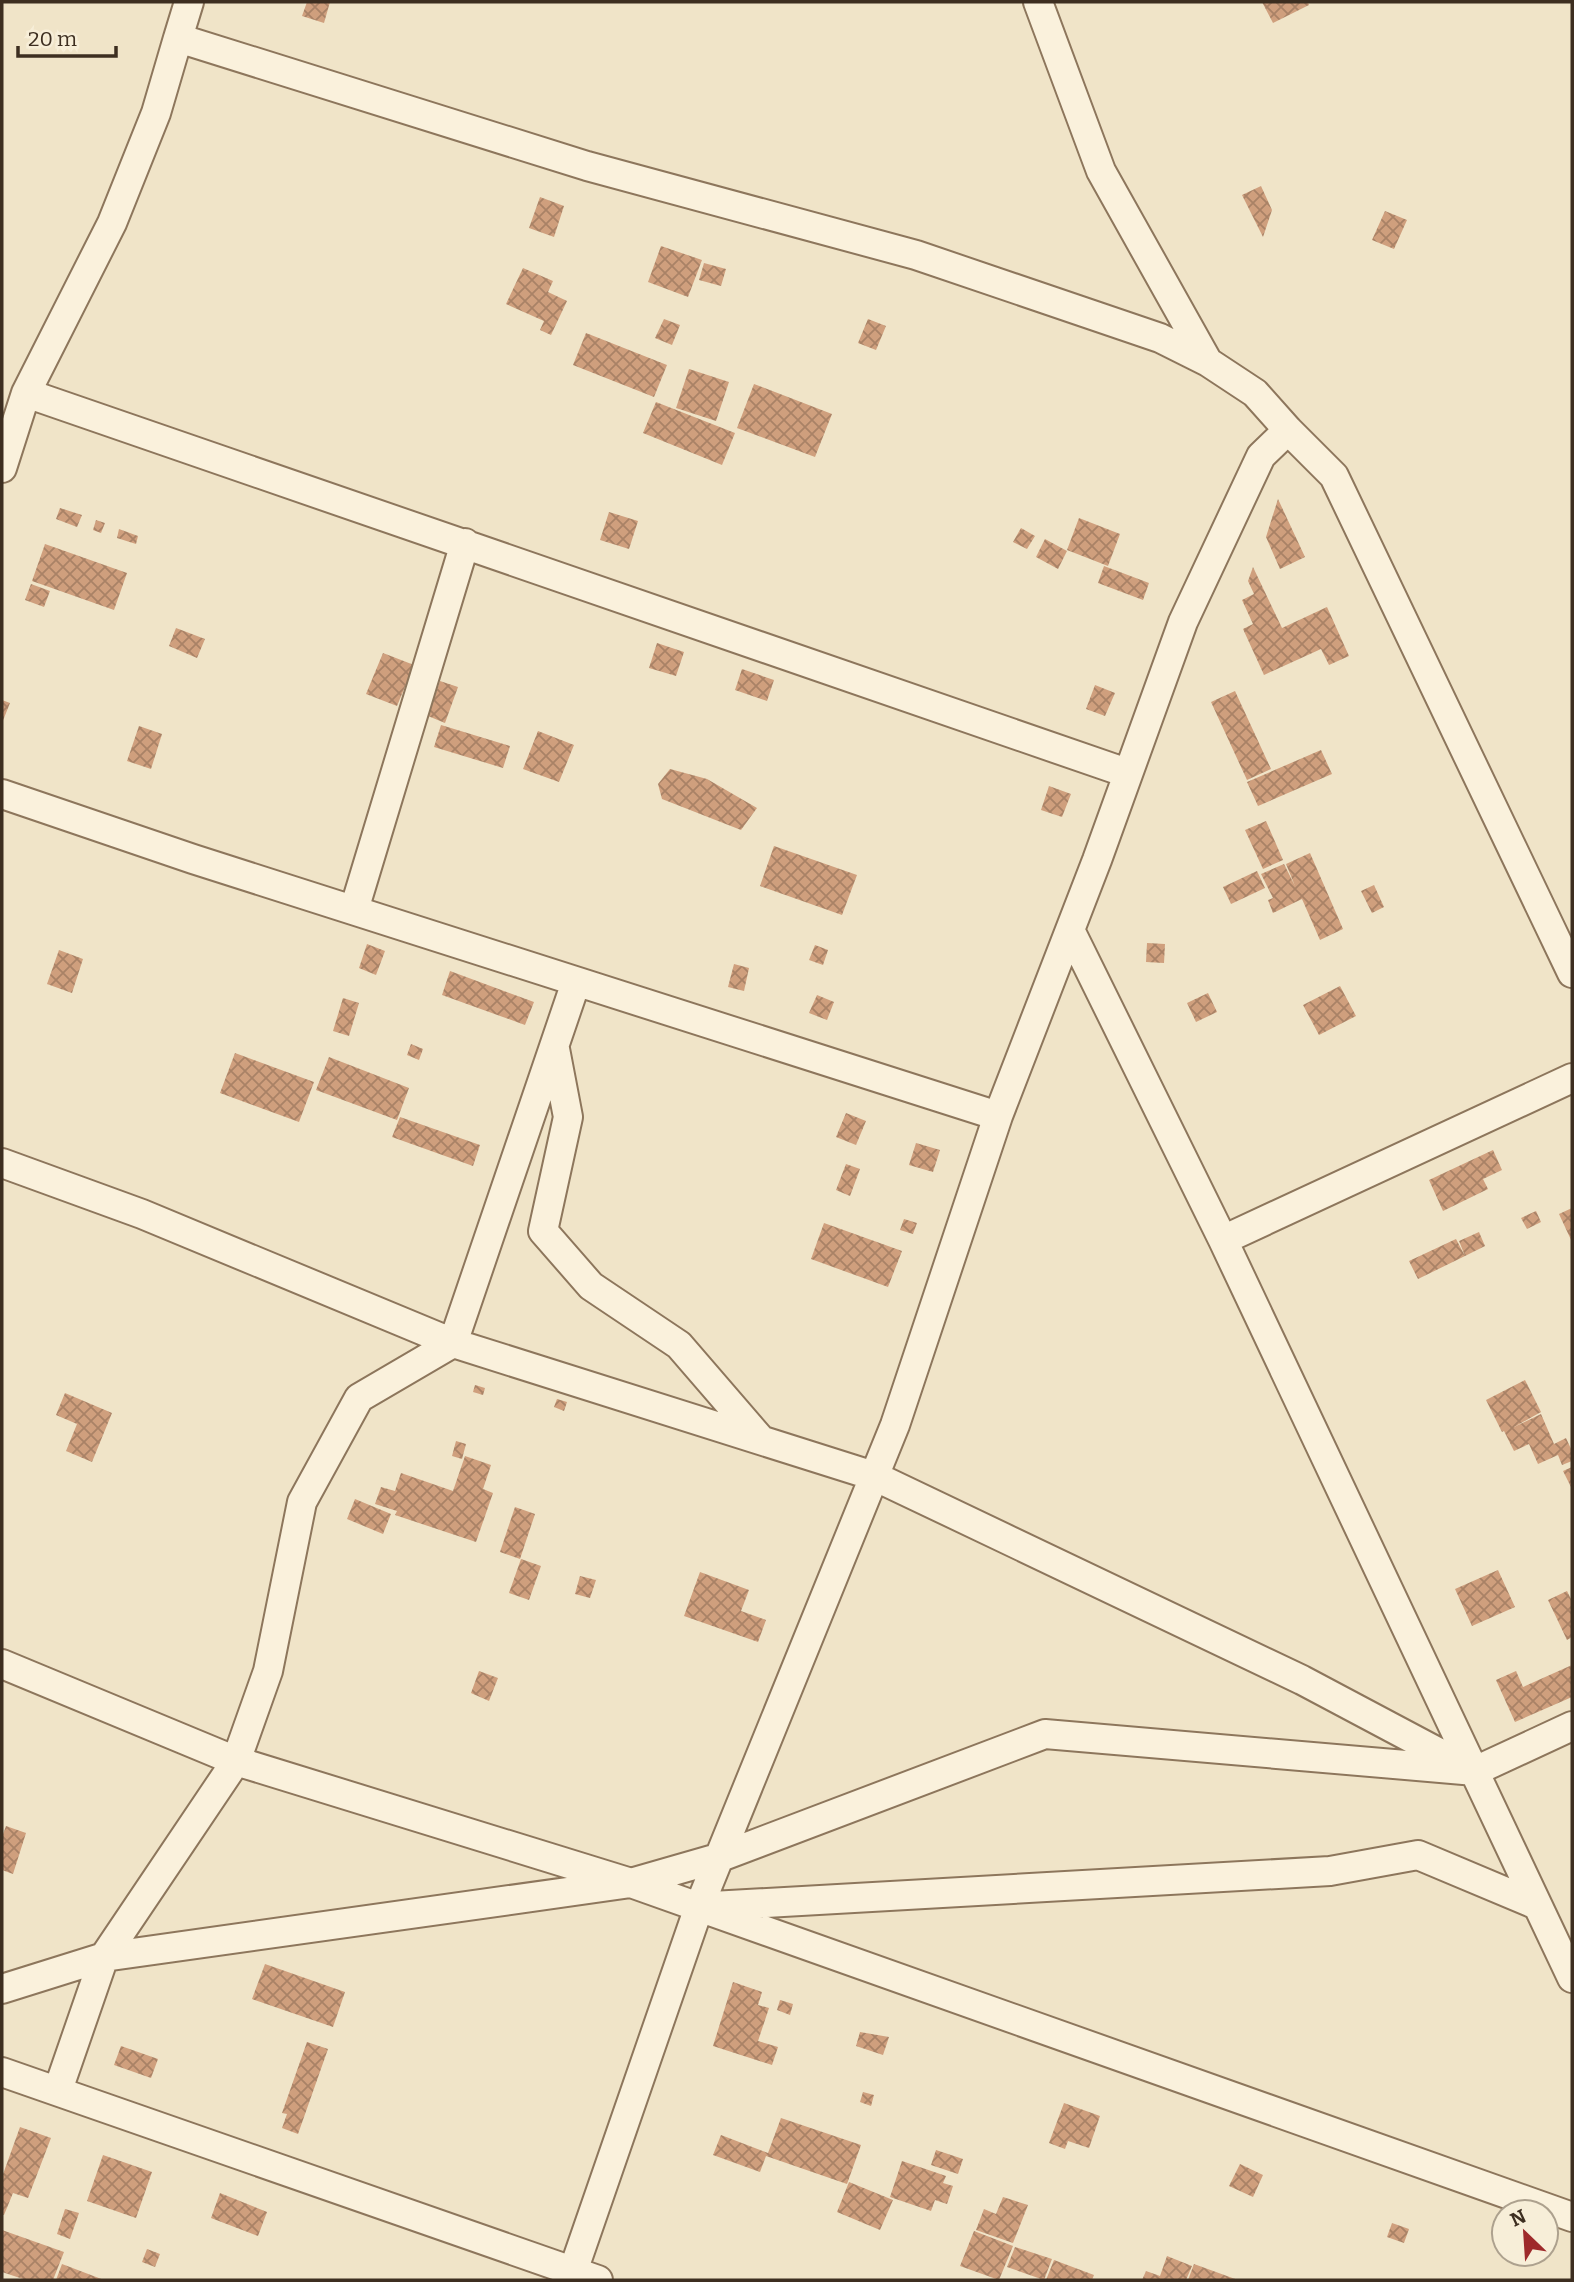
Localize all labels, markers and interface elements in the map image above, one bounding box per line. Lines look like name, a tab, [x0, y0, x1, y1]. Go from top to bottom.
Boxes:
scale bar	[18, 14, 116, 58]
text: 20 m	[28, 26, 77, 52]
north arrow	[1490, 2198, 1560, 2268]
text: N	[1507, 2204, 1530, 2232]

